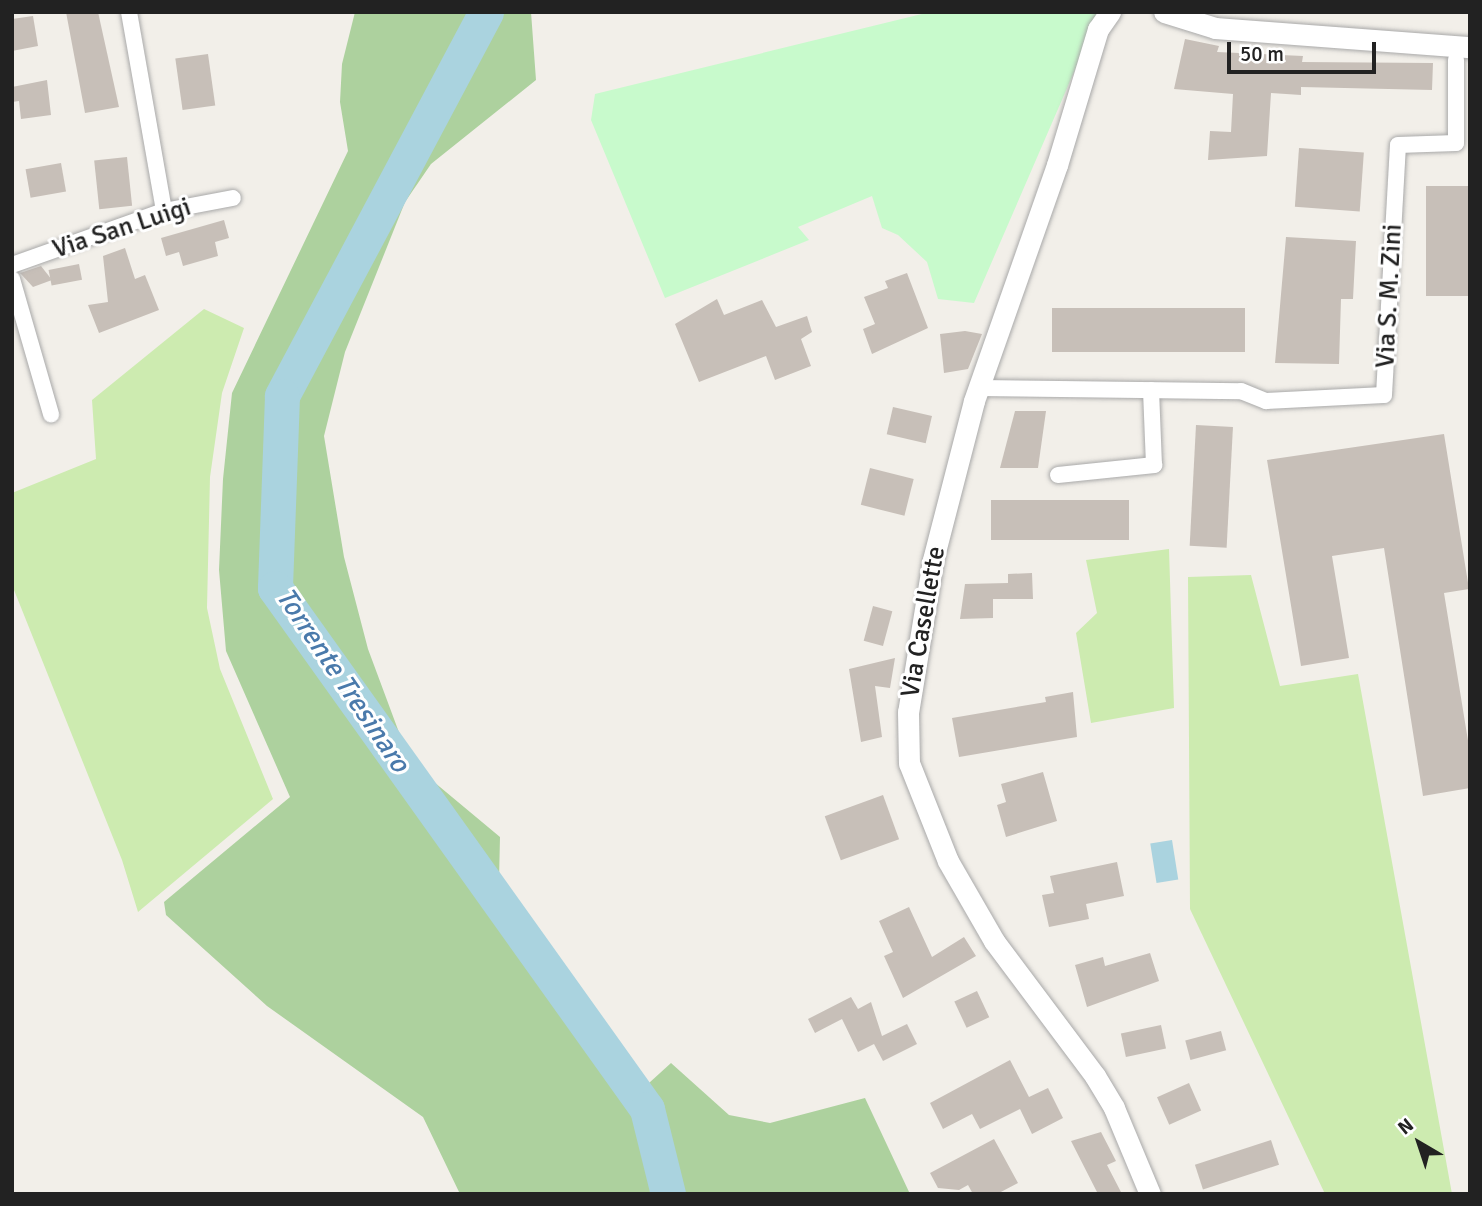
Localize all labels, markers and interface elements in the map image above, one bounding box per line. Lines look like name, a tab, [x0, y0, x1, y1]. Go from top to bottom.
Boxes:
scale bar	[1230, 28, 1379, 72]
text: 50 m	[1240, 41, 1284, 67]
street label: Via San Luigi	[49, 192, 195, 266]
street label: Via S. M. Zini	[1371, 223, 1409, 369]
street label: Via Casellette	[895, 544, 953, 700]
water label: Torrente Tresinaro	[269, 581, 417, 779]
north arrow	[1384, 1108, 1454, 1178]
text: N	[1393, 1113, 1418, 1140]

